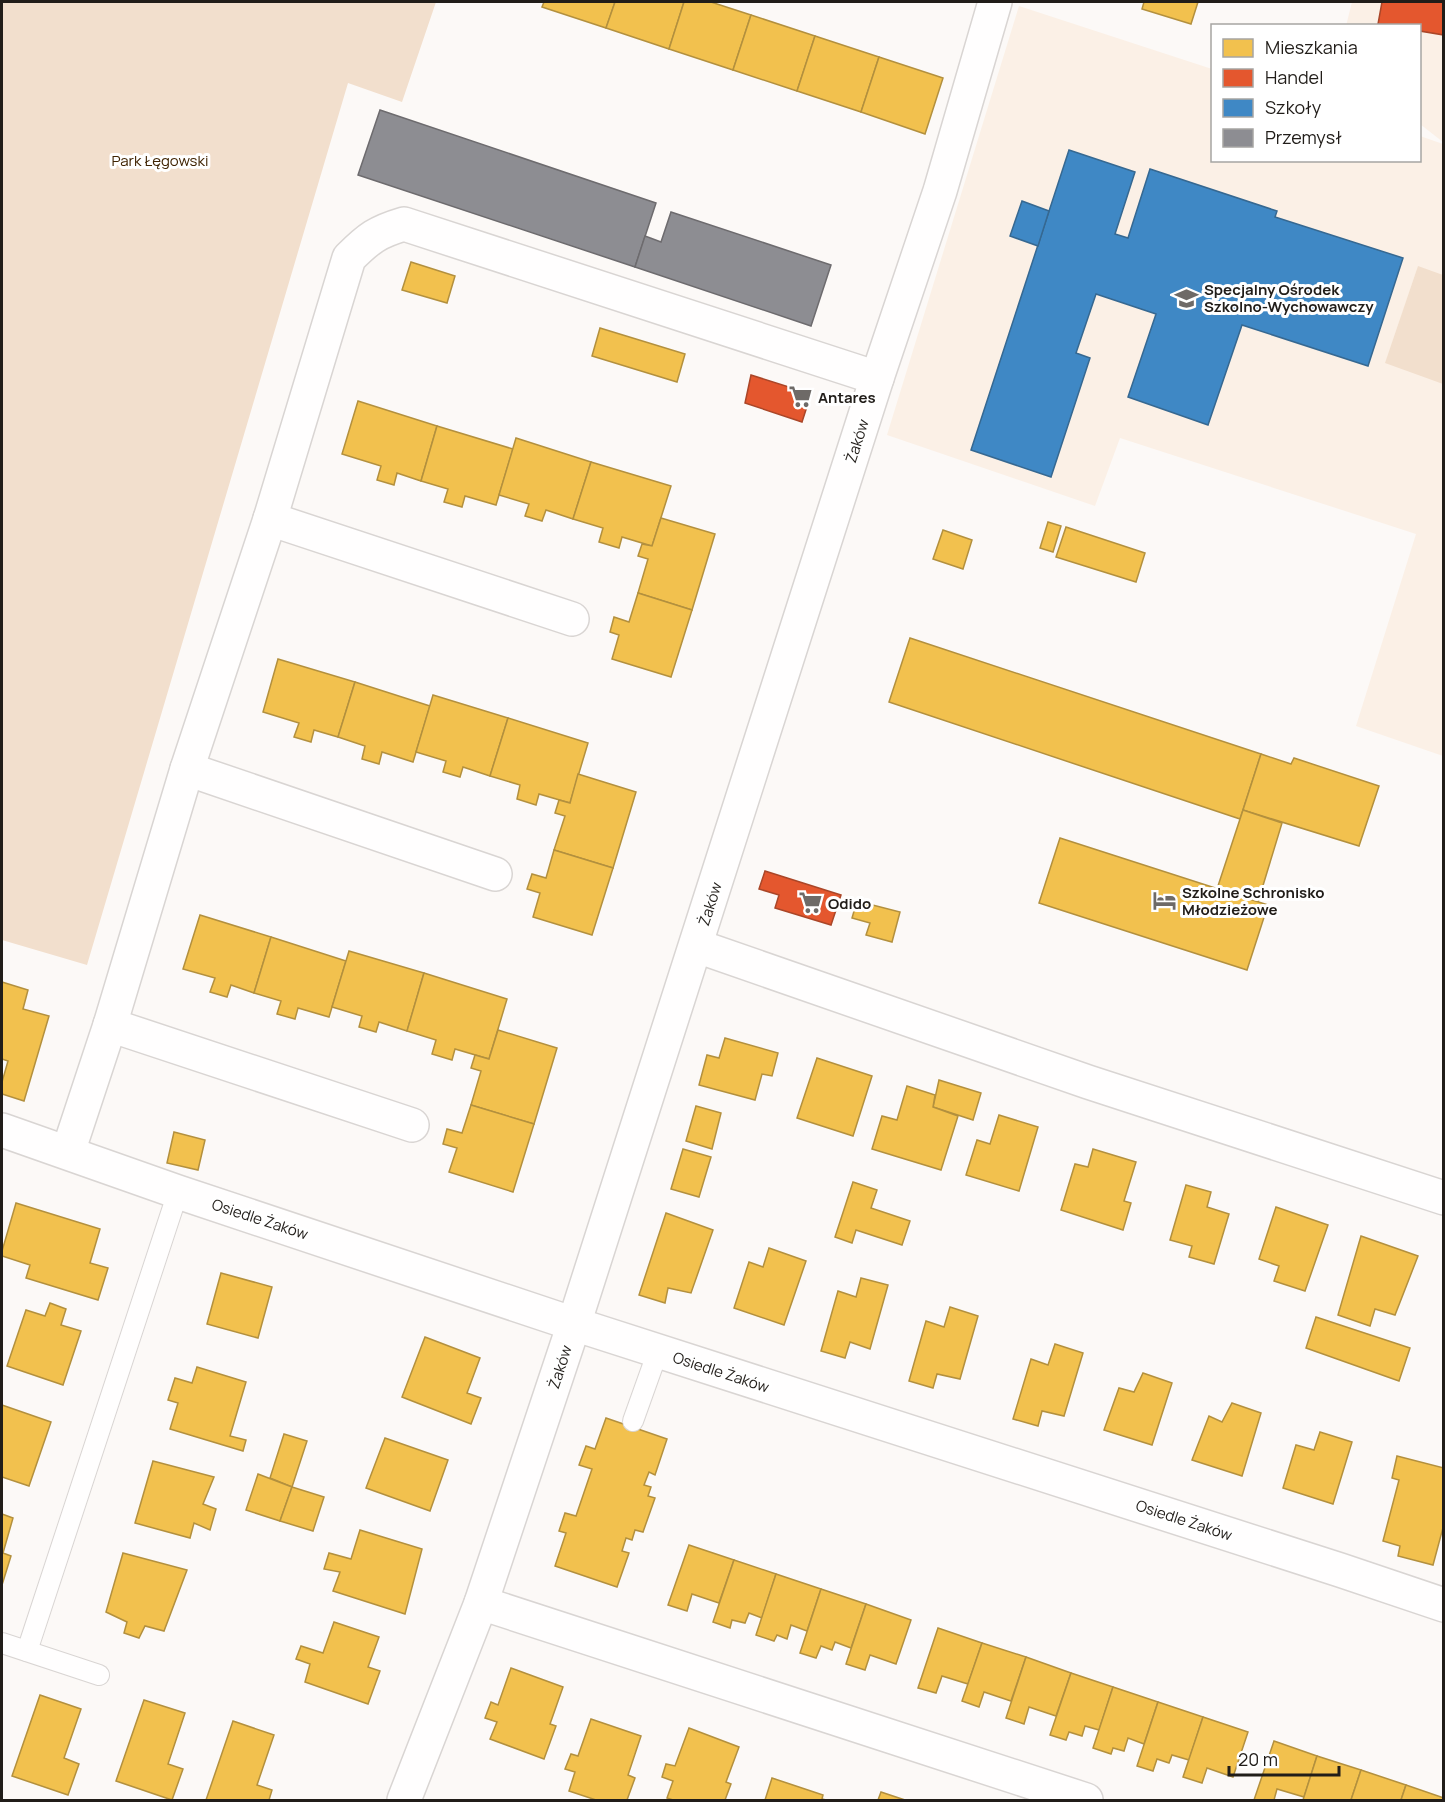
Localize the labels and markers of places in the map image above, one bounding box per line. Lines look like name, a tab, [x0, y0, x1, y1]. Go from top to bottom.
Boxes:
place label: Specjalny Ośrodek Szkolno-Wychowawczy	[1204, 279, 1374, 317]
school or university icon: Specjalny Ośrodek Szkolno-Wychowawczy	[1173, 285, 1199, 311]
supermarket icon: Antares	[787, 384, 813, 410]
place label: Antares	[818, 387, 876, 408]
place label: Szkolne Schronisko Młodzieżowe	[1182, 882, 1324, 920]
hotel icon: Szkolne Schronisko Młodzieżowe	[1151, 888, 1177, 914]
supermarket icon: Odido	[797, 890, 823, 916]
place label: Odido	[828, 893, 871, 914]

